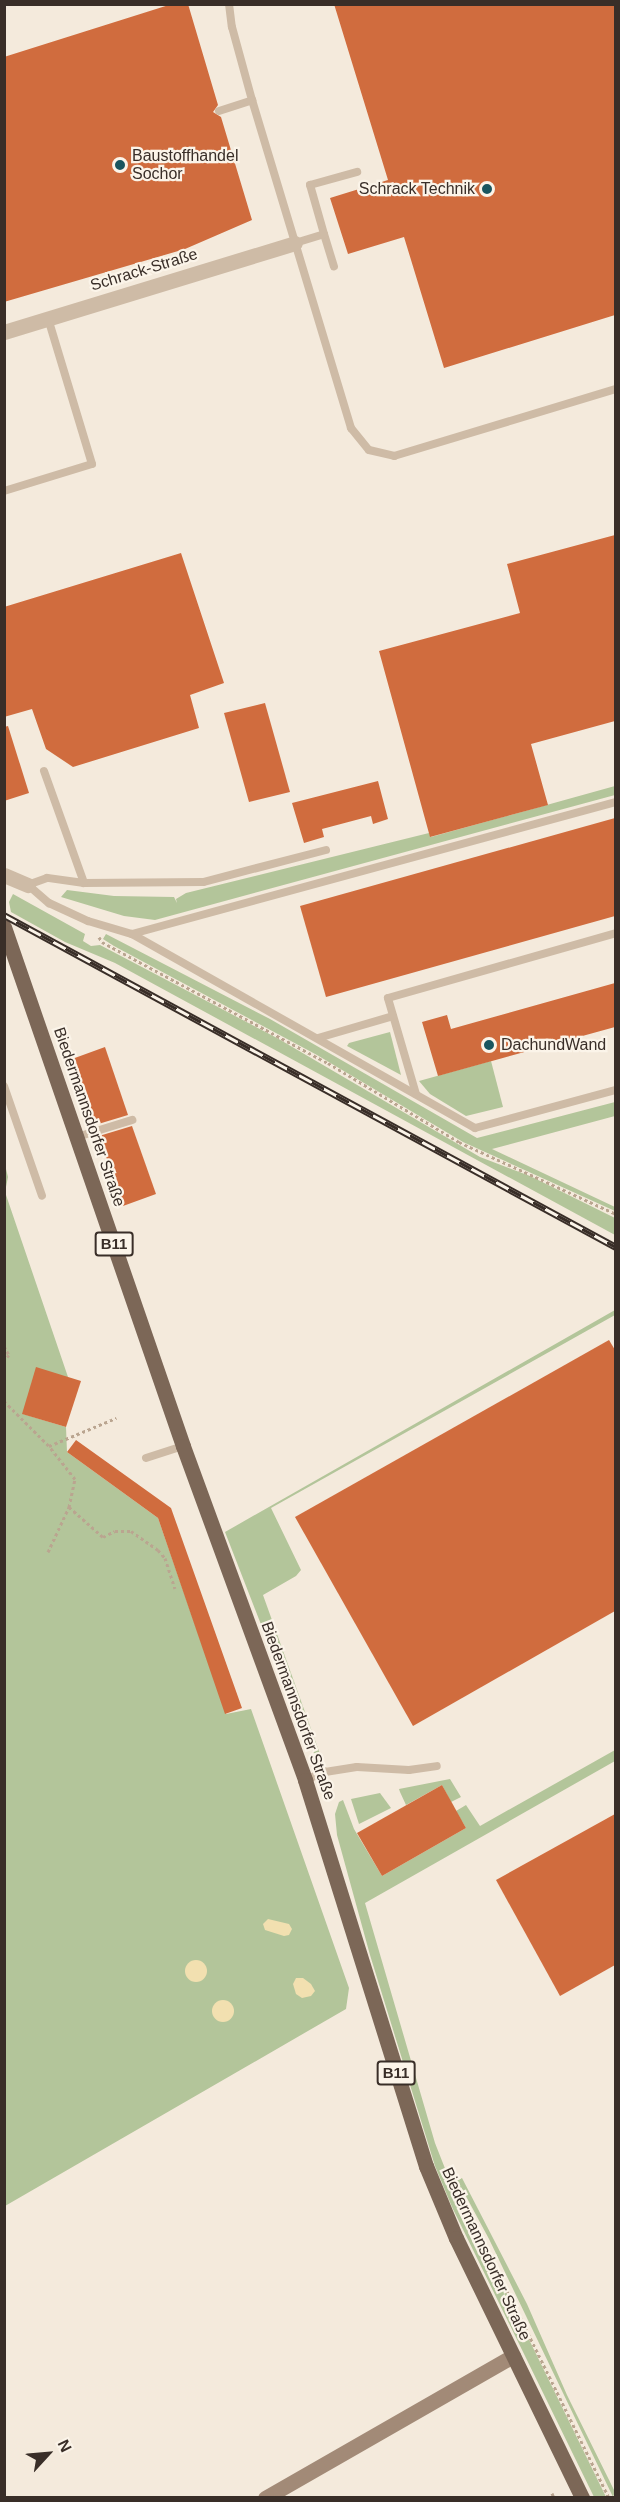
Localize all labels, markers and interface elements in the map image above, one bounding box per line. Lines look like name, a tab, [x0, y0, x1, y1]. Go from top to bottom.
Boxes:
place label: Baustoffhandel Sochor	[132, 146, 238, 184]
marker: Baustoffhandel Sochor	[113, 158, 127, 172]
place label: Schrack Technik	[359, 179, 475, 199]
marker: Schrack Technik	[480, 182, 494, 196]
street label: Schrack-Straße	[88, 245, 200, 295]
street label: Biedermannsdorfer Straße	[49, 1025, 129, 1209]
place label: DachundWand	[501, 1035, 606, 1055]
marker: DachundWand	[482, 1038, 496, 1052]
road number: B11	[94, 1232, 134, 1256]
street label: Biedermannsdorfer Straße	[257, 1619, 339, 1803]
road number: B11	[376, 2061, 416, 2085]
street label: Biedermannsdorfer Straße	[437, 2165, 535, 2343]
north arrow	[18, 2424, 78, 2484]
text: N	[54, 2437, 75, 2455]

